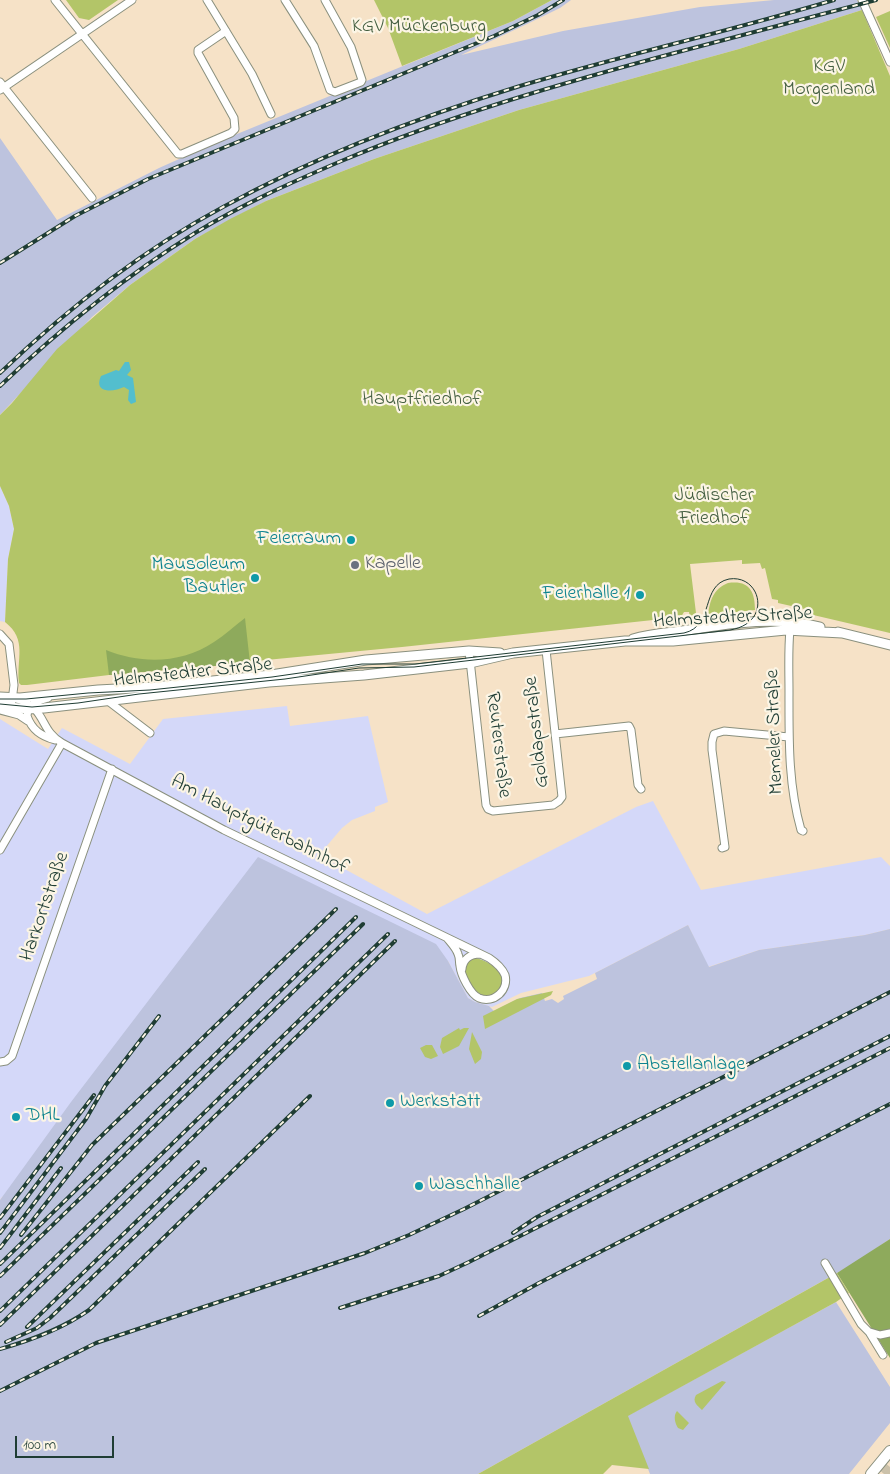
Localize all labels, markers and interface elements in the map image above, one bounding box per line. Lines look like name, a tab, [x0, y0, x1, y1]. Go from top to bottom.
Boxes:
park label: KGV Mückenburg	[352, 16, 486, 40]
park label: KGV Morgenland	[783, 56, 875, 103]
park label: Hauptfriedhof	[362, 389, 482, 413]
park label: Jüdischer Friedhof	[674, 485, 754, 532]
place label: Feierraum	[256, 528, 341, 552]
marker: Feierraum	[345, 534, 357, 546]
place label: Kapelle	[365, 553, 421, 577]
place label: Mausoleum Bautler	[151, 554, 245, 601]
marker: Kapelle	[349, 559, 361, 571]
marker: Mausoleum Bautler	[249, 572, 261, 584]
place label: Feierhalle 1	[542, 583, 630, 607]
marker: Feierhalle 1	[634, 589, 646, 601]
street label: Helmstedter Straße	[653, 603, 813, 635]
street label: Helmstedter Straße	[112, 654, 274, 694]
street label: Memeler Straße	[762, 669, 790, 795]
street label: Goldapstraße	[520, 675, 556, 789]
street label: Reuterstraße	[479, 691, 515, 799]
street label: Am Hauptgüterbahnhof	[166, 771, 352, 881]
street label: Harkortstraße	[16, 849, 76, 965]
place label: Abstellanlage	[637, 1054, 745, 1078]
marker: Abstellanlage	[621, 1060, 633, 1072]
place label: Werkstatt	[400, 1091, 481, 1115]
marker: Werkstatt	[384, 1097, 396, 1109]
place label: DHL	[26, 1105, 60, 1129]
marker: DHL	[10, 1111, 22, 1123]
place label: Waschhalle	[429, 1174, 520, 1198]
marker: Waschhalle	[413, 1180, 425, 1192]
scale bar	[18, 1426, 116, 1458]
text: 100 m	[23, 1434, 56, 1456]

